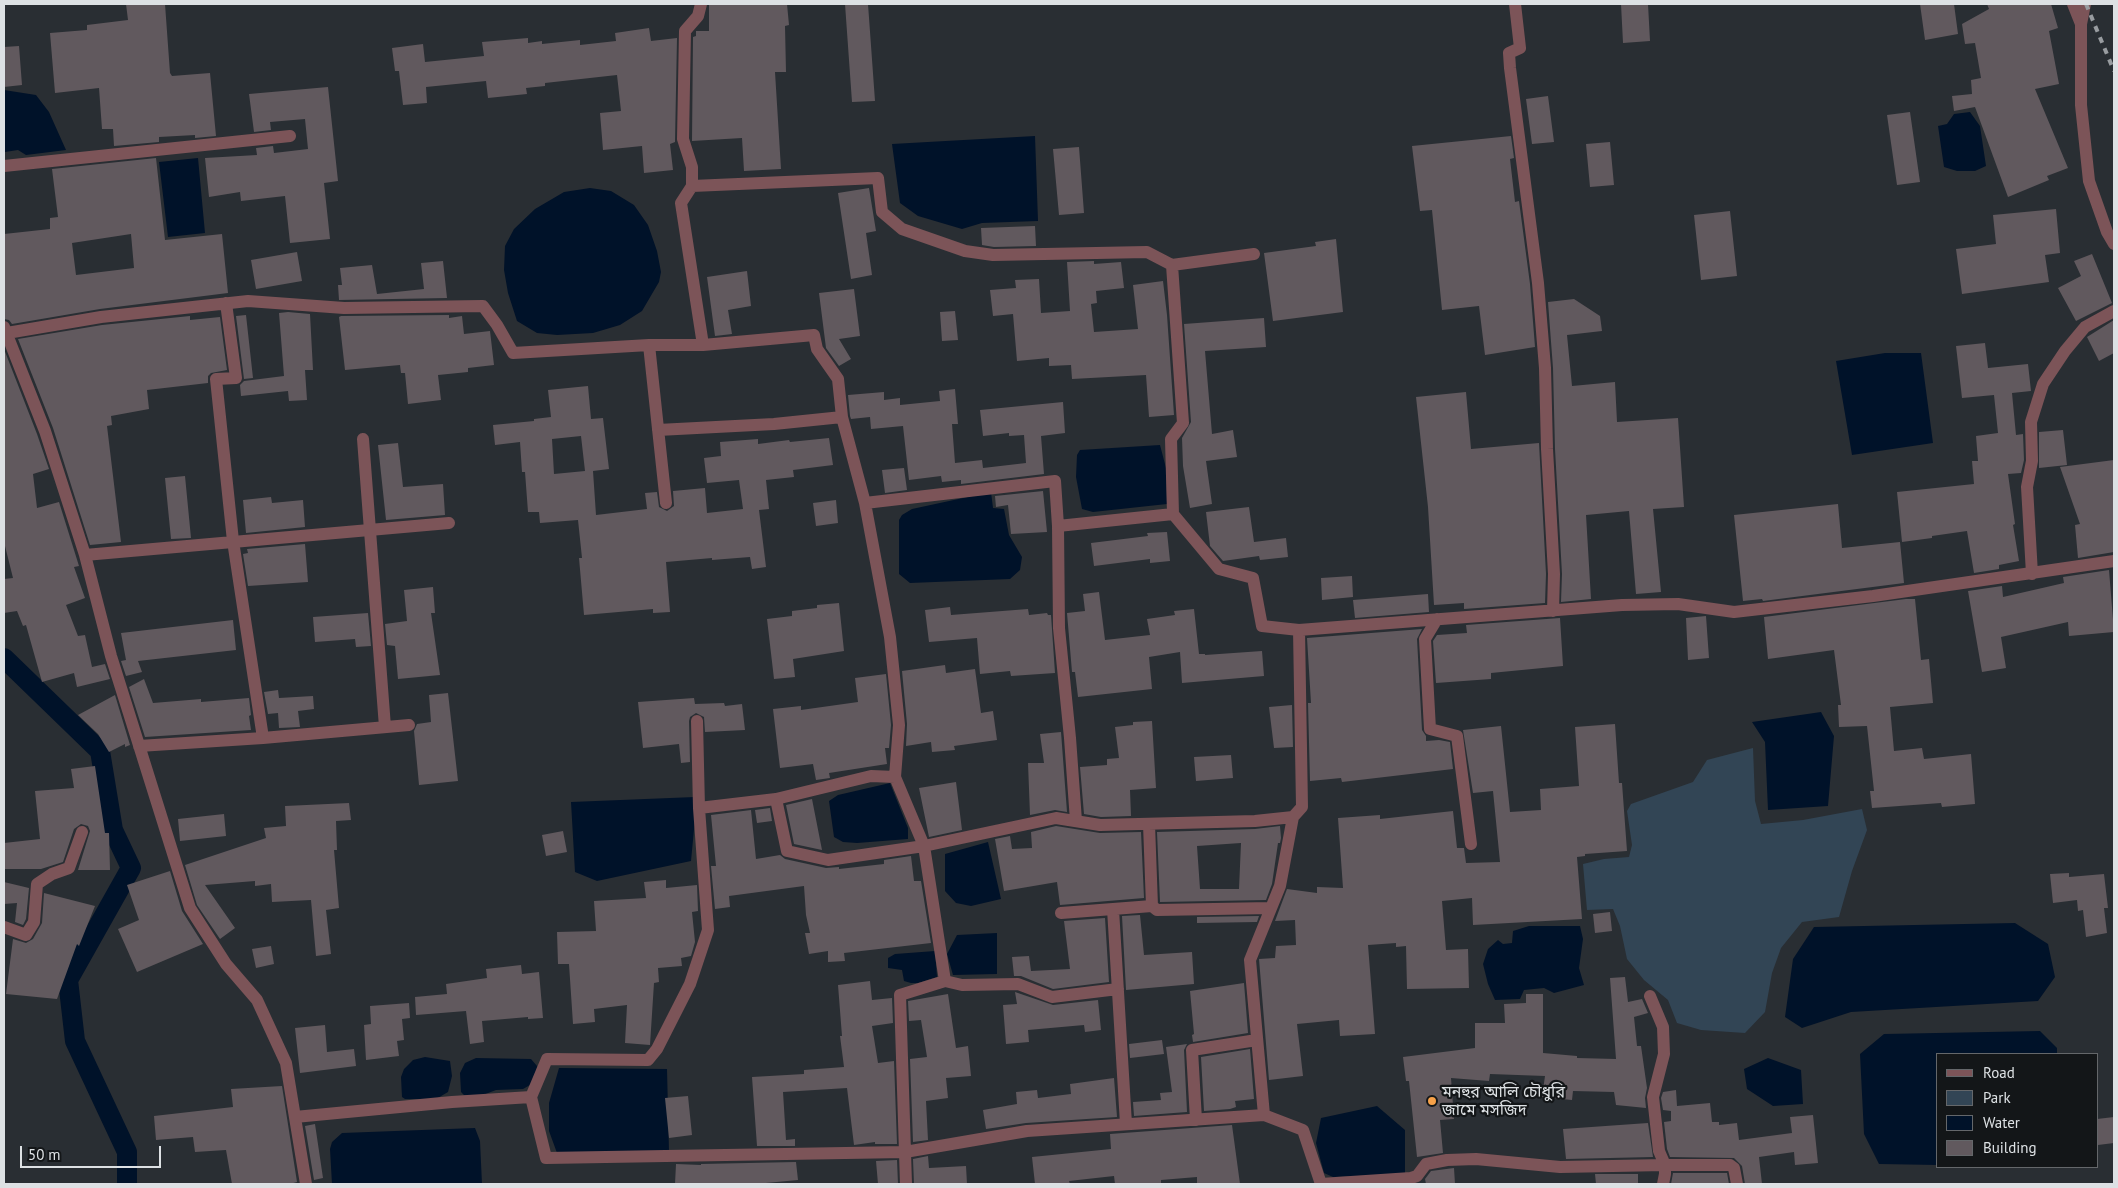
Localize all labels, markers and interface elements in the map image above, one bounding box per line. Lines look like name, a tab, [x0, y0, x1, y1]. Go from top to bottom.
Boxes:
legend	[1936, 1053, 2098, 1168]
text: Road	[1983, 1063, 2015, 1082]
place label: মনহুর আলি চৌধুরি জামে মসজিদ	[1442, 1082, 1565, 1120]
text: Park	[1983, 1088, 2011, 1107]
marker: মনহুর আলি চৌধুরি জামে মসজিদ	[1426, 1095, 1438, 1107]
text: Water	[1983, 1113, 2020, 1132]
scale bar	[22, 1136, 164, 1168]
text: Building	[1983, 1138, 2037, 1157]
text: 50 m	[28, 1145, 61, 1164]

